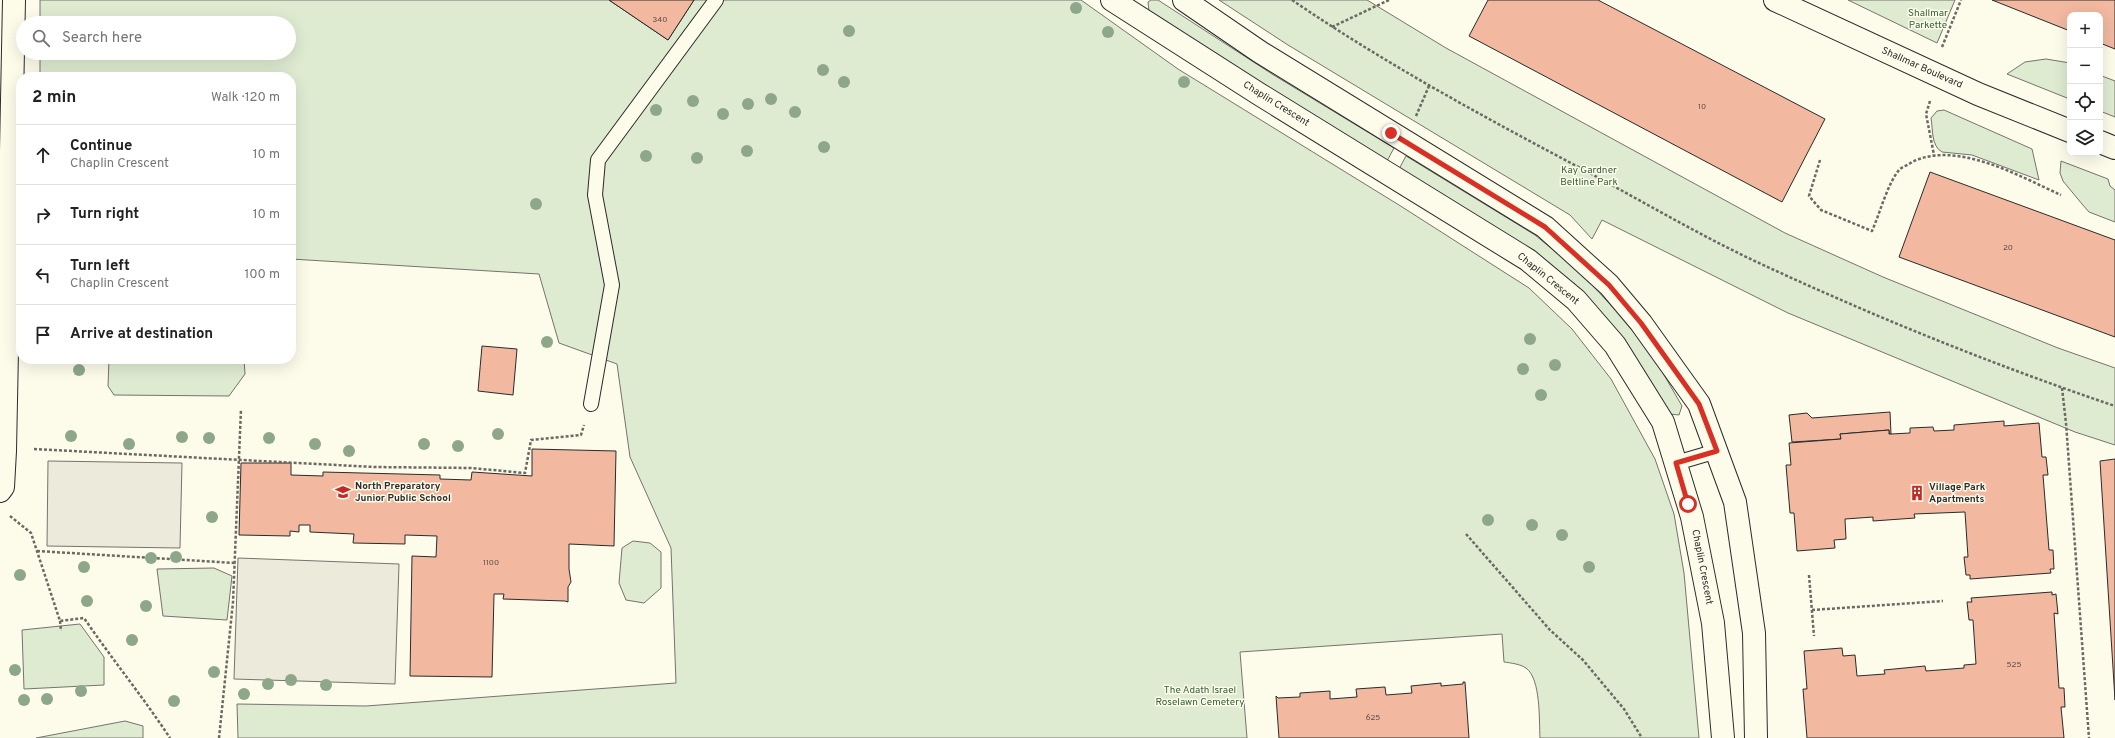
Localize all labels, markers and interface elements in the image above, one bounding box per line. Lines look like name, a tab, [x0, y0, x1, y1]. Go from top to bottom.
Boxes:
park label: Shallmar Parkette	[1908, 7, 1948, 32]
map controls	[2067, 12, 2103, 156]
button: +	[2067, 12, 2103, 48]
house number: 340	[653, 15, 667, 25]
search box	[16, 16, 296, 60]
icon: search	[30, 27, 52, 49]
text: Search here	[62, 29, 142, 48]
street label: Shallmar Boulevard	[1879, 44, 1965, 92]
button: −	[2067, 48, 2103, 84]
street label: Chaplin Crescent	[1240, 78, 1312, 130]
button: locate	[2067, 84, 2103, 120]
text: 2 min	[32, 87, 76, 109]
text: Walk · 120 m	[211, 90, 280, 106]
house number: 10	[1698, 102, 1706, 112]
button: layers	[2067, 120, 2103, 156]
route end	[1382, 124, 1400, 142]
text: Continue	[70, 137, 132, 156]
icon: ahead	[32, 144, 54, 166]
text: 10 m	[253, 147, 280, 163]
text: Chaplin Crescent	[70, 156, 169, 172]
park label: Kay Gardner Beltline Park	[1560, 164, 1618, 189]
icon: right	[32, 204, 54, 226]
text: Turn right	[70, 205, 139, 224]
text: 10 m	[253, 207, 280, 223]
house number: 20	[2003, 243, 2013, 253]
street label: Chaplin Crescent	[1514, 250, 1582, 308]
text: Turn left	[70, 257, 130, 276]
icon: left	[32, 264, 54, 286]
text: 100 m	[244, 267, 280, 283]
text: Chaplin Crescent	[70, 276, 169, 292]
icon: arrive	[32, 324, 54, 346]
text: Arrive at destination	[70, 325, 213, 344]
place label: North Preparatory Junior Public School	[355, 480, 451, 505]
place label: Village Park Apartments	[1929, 481, 1986, 506]
school or university icon: North Preparatory Junior Public School	[334, 483, 352, 501]
building icon: Village Park Apartments	[1908, 484, 1926, 502]
route start	[1679, 495, 1697, 513]
street label: Chaplin Crescent	[1688, 528, 1716, 606]
house number: 1100	[483, 558, 499, 568]
house number: 525	[2007, 660, 2021, 670]
park label: The Adath Israel Roselawn Cemetery	[1155, 684, 1245, 709]
house number: 625	[1366, 713, 1380, 723]

